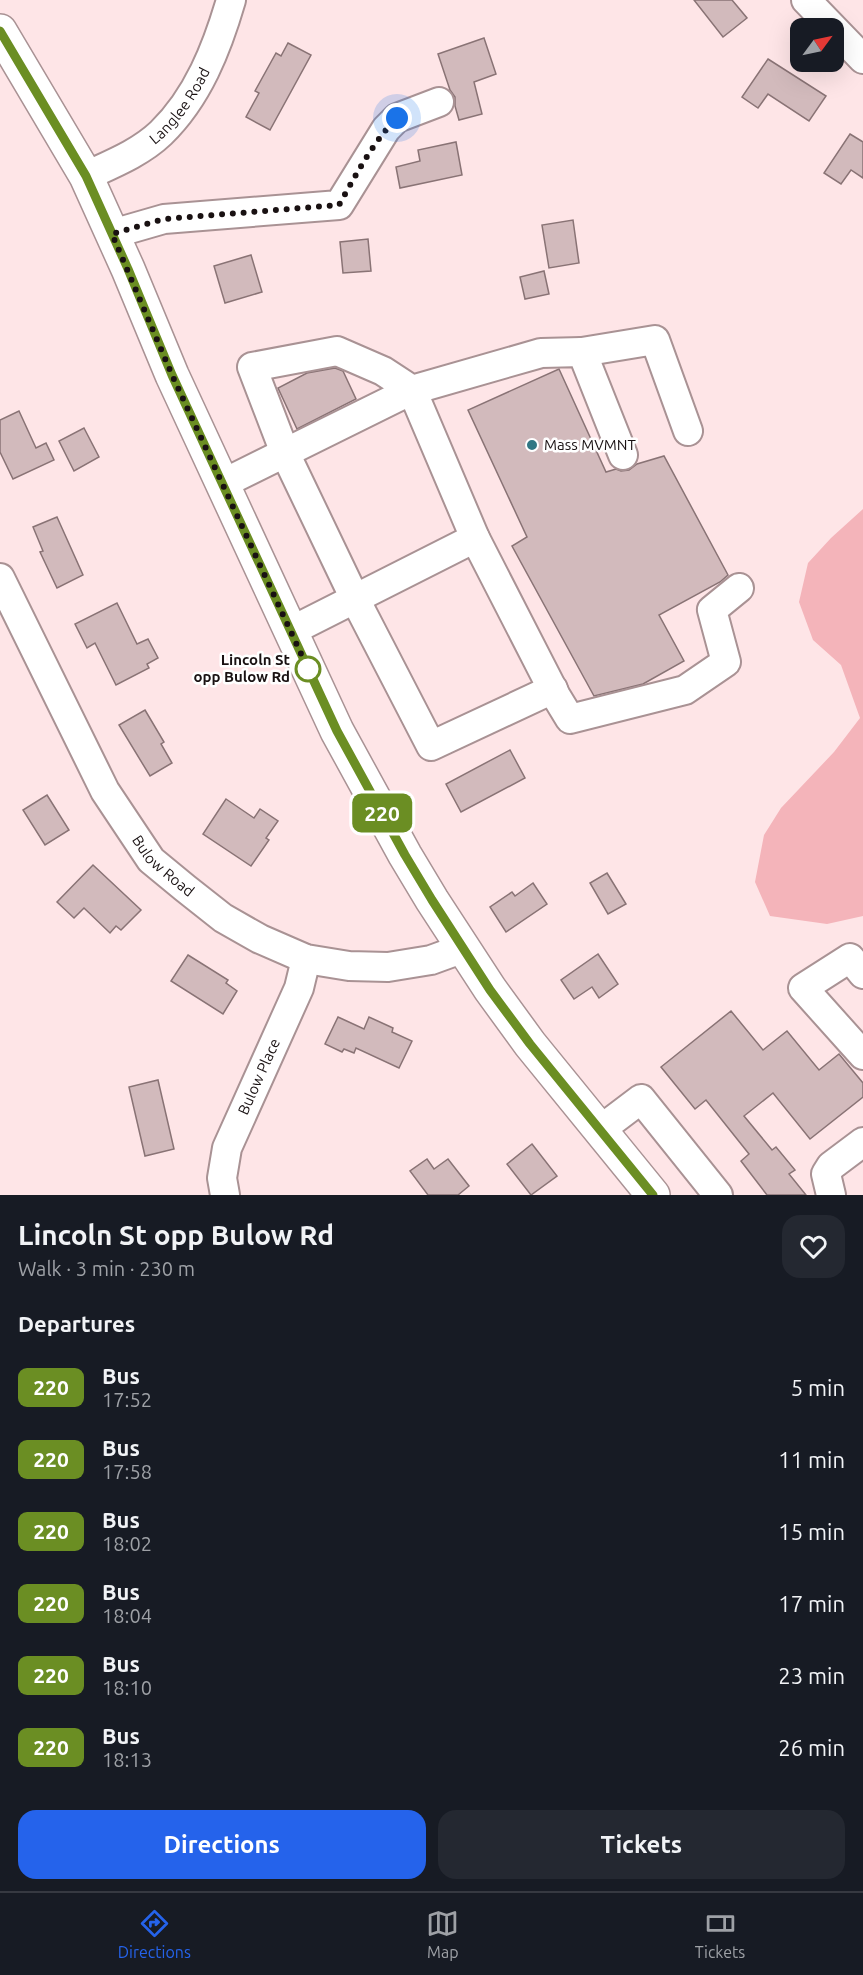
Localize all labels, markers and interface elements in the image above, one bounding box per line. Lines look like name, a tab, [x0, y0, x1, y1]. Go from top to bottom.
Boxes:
north arrow	[790, 18, 844, 72]
map controls	[790, 18, 844, 72]
street label: Langlee Road	[146, 65, 213, 147]
your location	[382, 103, 412, 133]
place label: Mass MVMNT	[544, 436, 637, 453]
marker: Mass MVMNT	[525, 438, 539, 452]
place label: Lincoln St opp Bulow Rd	[193, 651, 291, 685]
marker: Lincoln St opp Bulow Rd	[295, 656, 321, 682]
line badge: 220	[348, 794, 416, 832]
text: 220	[364, 801, 400, 825]
street label: Bulow Road	[129, 832, 197, 900]
street label: Bulow Place	[234, 1036, 283, 1117]
button: heart	[782, 1215, 845, 1278]
text: Lincoln St opp Bulow Rd	[18, 1219, 334, 1250]
text: Walk · 3 min · 230 m	[18, 1257, 195, 1280]
text: Departures	[18, 1311, 135, 1336]
text: Bus	[102, 1363, 140, 1388]
text: 220	[33, 1375, 69, 1399]
text: 5 min	[791, 1375, 845, 1400]
text: 17:52	[102, 1388, 152, 1411]
text: Bus	[102, 1435, 140, 1460]
text: 220	[33, 1447, 69, 1471]
text: 11 min	[778, 1447, 845, 1472]
text: 17:58	[102, 1460, 152, 1483]
text: Bus	[102, 1507, 140, 1532]
text: 220	[33, 1519, 69, 1543]
text: 15 min	[778, 1519, 845, 1544]
text: 18:02	[102, 1532, 152, 1555]
text: Bus	[102, 1579, 140, 1604]
text: 220	[33, 1591, 69, 1615]
text: 17 min	[778, 1591, 845, 1616]
text: 18:04	[102, 1604, 152, 1627]
text: Bus	[102, 1651, 140, 1676]
text: 220	[33, 1663, 69, 1687]
text: 23 min	[778, 1663, 845, 1688]
text: 18:10	[102, 1676, 152, 1699]
text: Bus	[102, 1723, 140, 1748]
text: 220	[33, 1735, 69, 1759]
text: 26 min	[778, 1735, 845, 1760]
text: 18:13	[102, 1748, 152, 1771]
button: Directions	[18, 1810, 426, 1879]
button: Tickets	[438, 1810, 845, 1879]
tab: Directions	[118, 1907, 191, 1961]
tab: Map	[426, 1907, 459, 1961]
tab: Tickets	[695, 1907, 745, 1961]

